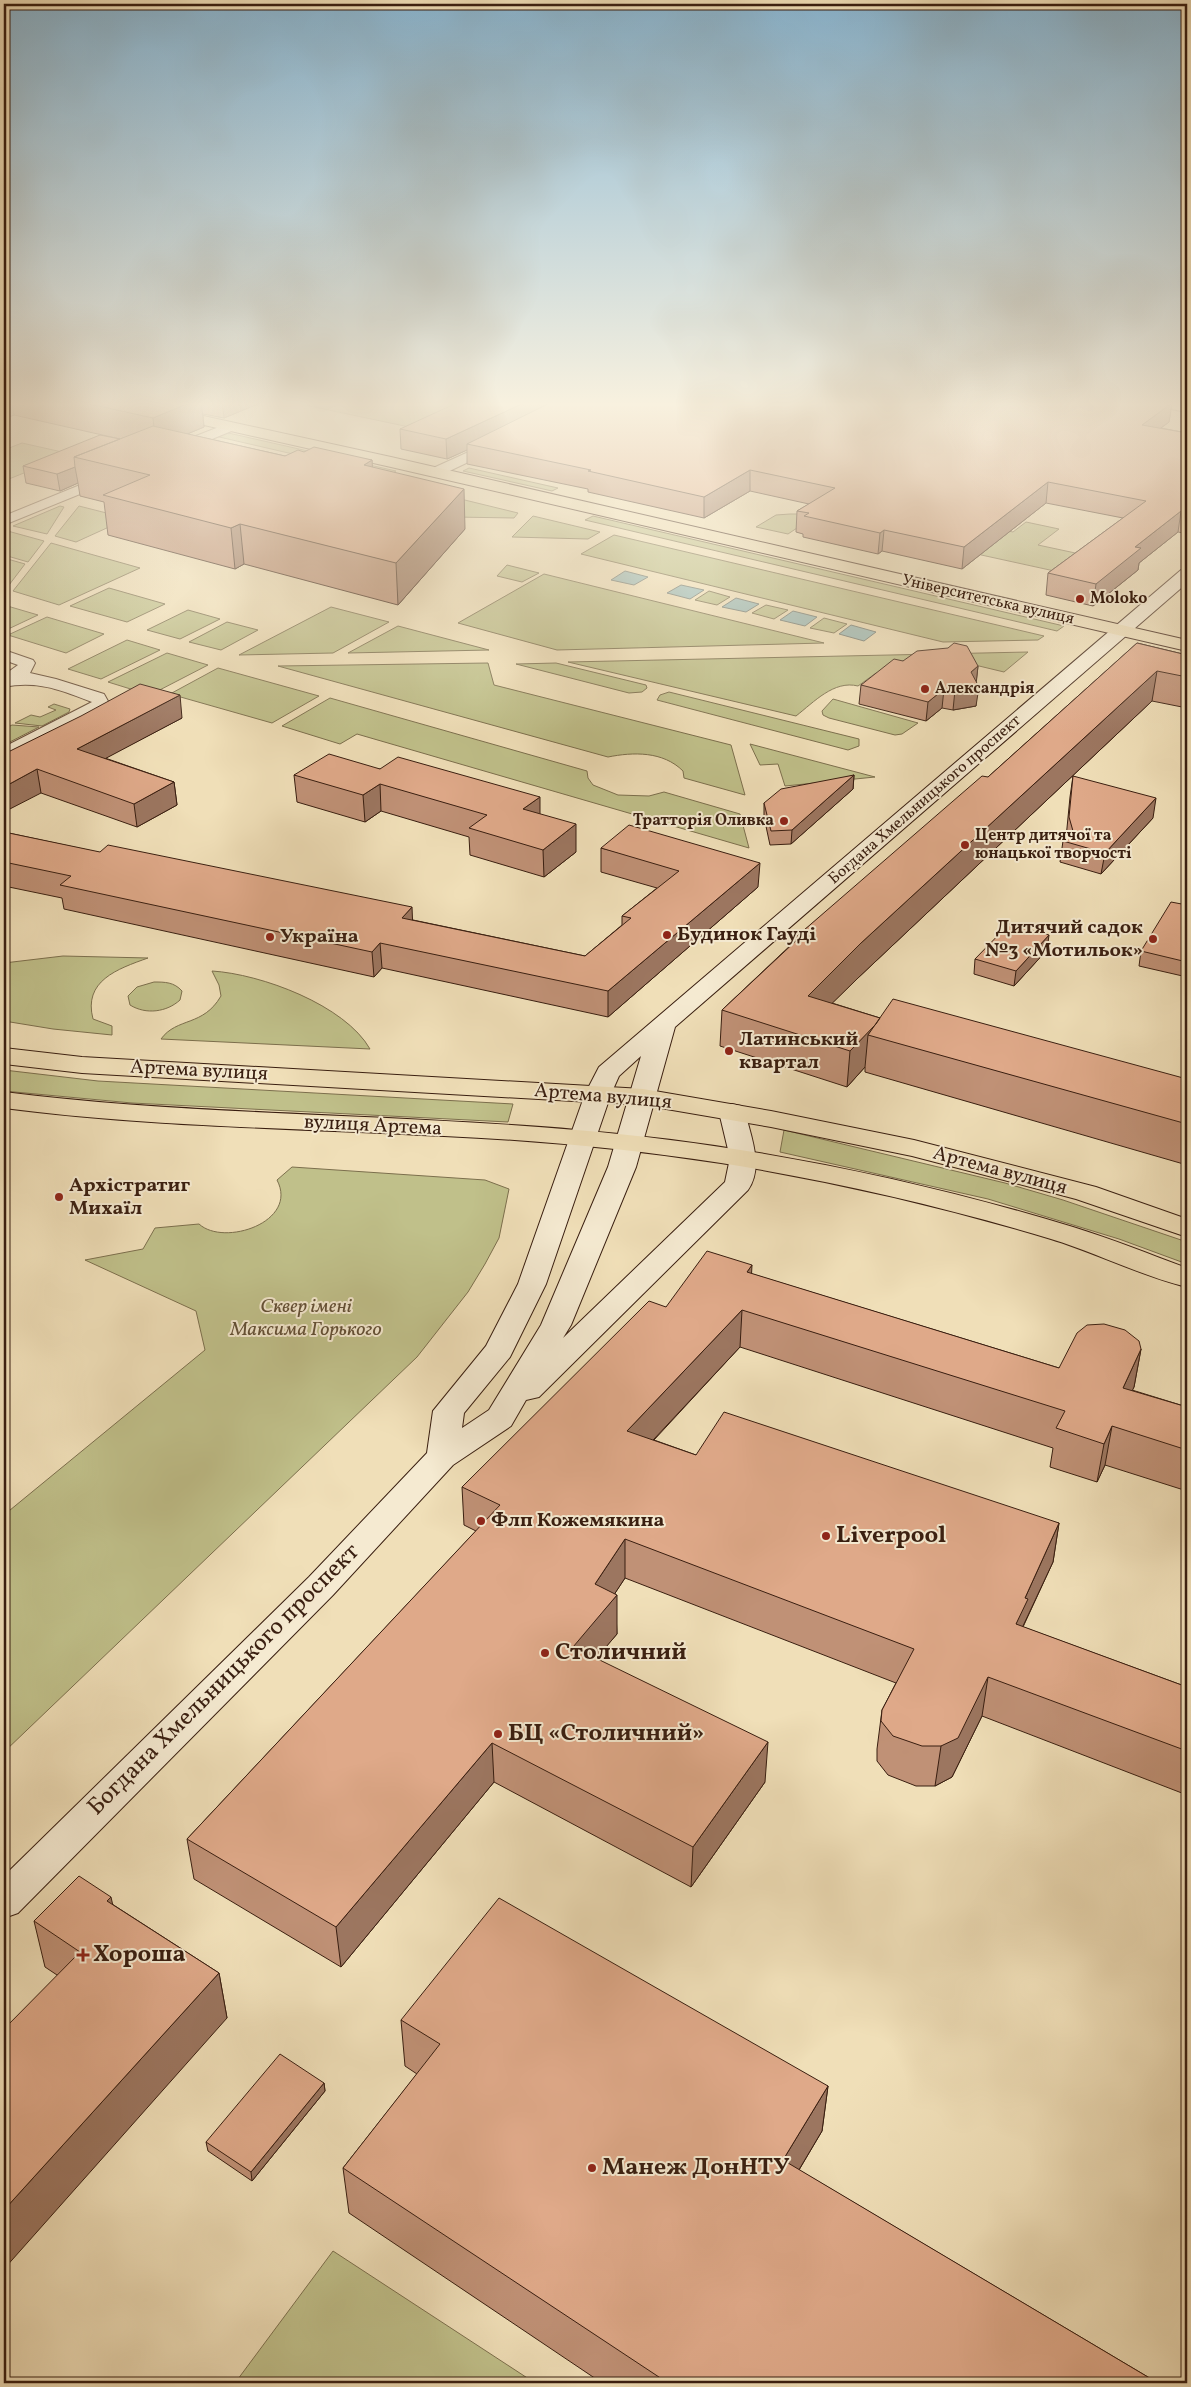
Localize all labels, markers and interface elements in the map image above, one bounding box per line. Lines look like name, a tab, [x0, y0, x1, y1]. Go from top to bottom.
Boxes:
street label: Університетська вулиця	[900, 569, 1076, 631]
place label: Moloko	[1090, 588, 1147, 610]
marker: Moloko	[1074, 593, 1086, 605]
place label: Александрія	[935, 678, 1035, 700]
marker: Александрія	[919, 683, 931, 695]
street label: Богдана Хмельницького проспект	[824, 710, 1026, 890]
place label: Тратторія Оливка	[633, 810, 774, 832]
marker: Тратторія Оливка	[778, 815, 790, 827]
place label: Центр дитячої та юнацької творчості	[975, 825, 1132, 865]
marker: Центр дитячої та юнацької творчості	[959, 839, 971, 851]
place label: Дитячий садок №3 «Мотильок»	[985, 914, 1143, 965]
place label: Будинок Гауді	[677, 921, 816, 949]
place label: Україна	[280, 923, 359, 951]
marker: Будинок Гауді	[661, 929, 673, 941]
marker: Україна	[264, 931, 276, 943]
marker: Дитячий садок №3 «Мотильок»	[1147, 933, 1159, 945]
place label: Латинський квартал	[739, 1026, 858, 1077]
marker: Латинський квартал	[723, 1045, 735, 1057]
street label: Артема вулиця	[129, 1053, 269, 1089]
street label: Артема вулиця	[533, 1077, 673, 1117]
street label: вулиця Артема	[303, 1108, 443, 1144]
street label: Артема вулиця	[930, 1140, 1070, 1202]
place label: Архістратиг Михаїл	[69, 1172, 190, 1223]
marker: Архістратиг Михаїл	[53, 1191, 65, 1203]
park label: Сквер імені Максима Горького	[229, 1293, 382, 1344]
place label: Флп Кожемякина	[491, 1507, 664, 1535]
marker: Флп Кожемякина	[475, 1515, 487, 1527]
place label: Liverpool	[836, 1519, 946, 1553]
marker: Liverpool	[820, 1530, 832, 1542]
street label: Богдана Хмельницького проспект	[80, 1536, 368, 1824]
place label: Столичний	[555, 1636, 687, 1670]
marker: Столичний	[539, 1647, 551, 1659]
place label: БЦ «Столичний»	[508, 1717, 704, 1751]
marker: БЦ «Столичний»	[492, 1728, 504, 1740]
place label: Хороша	[93, 1938, 186, 1972]
marker: Хороша	[77, 1949, 89, 1961]
place label: Манеж ДонНТУ	[602, 2151, 790, 2185]
marker: Манеж ДонНТУ	[586, 2162, 598, 2174]

